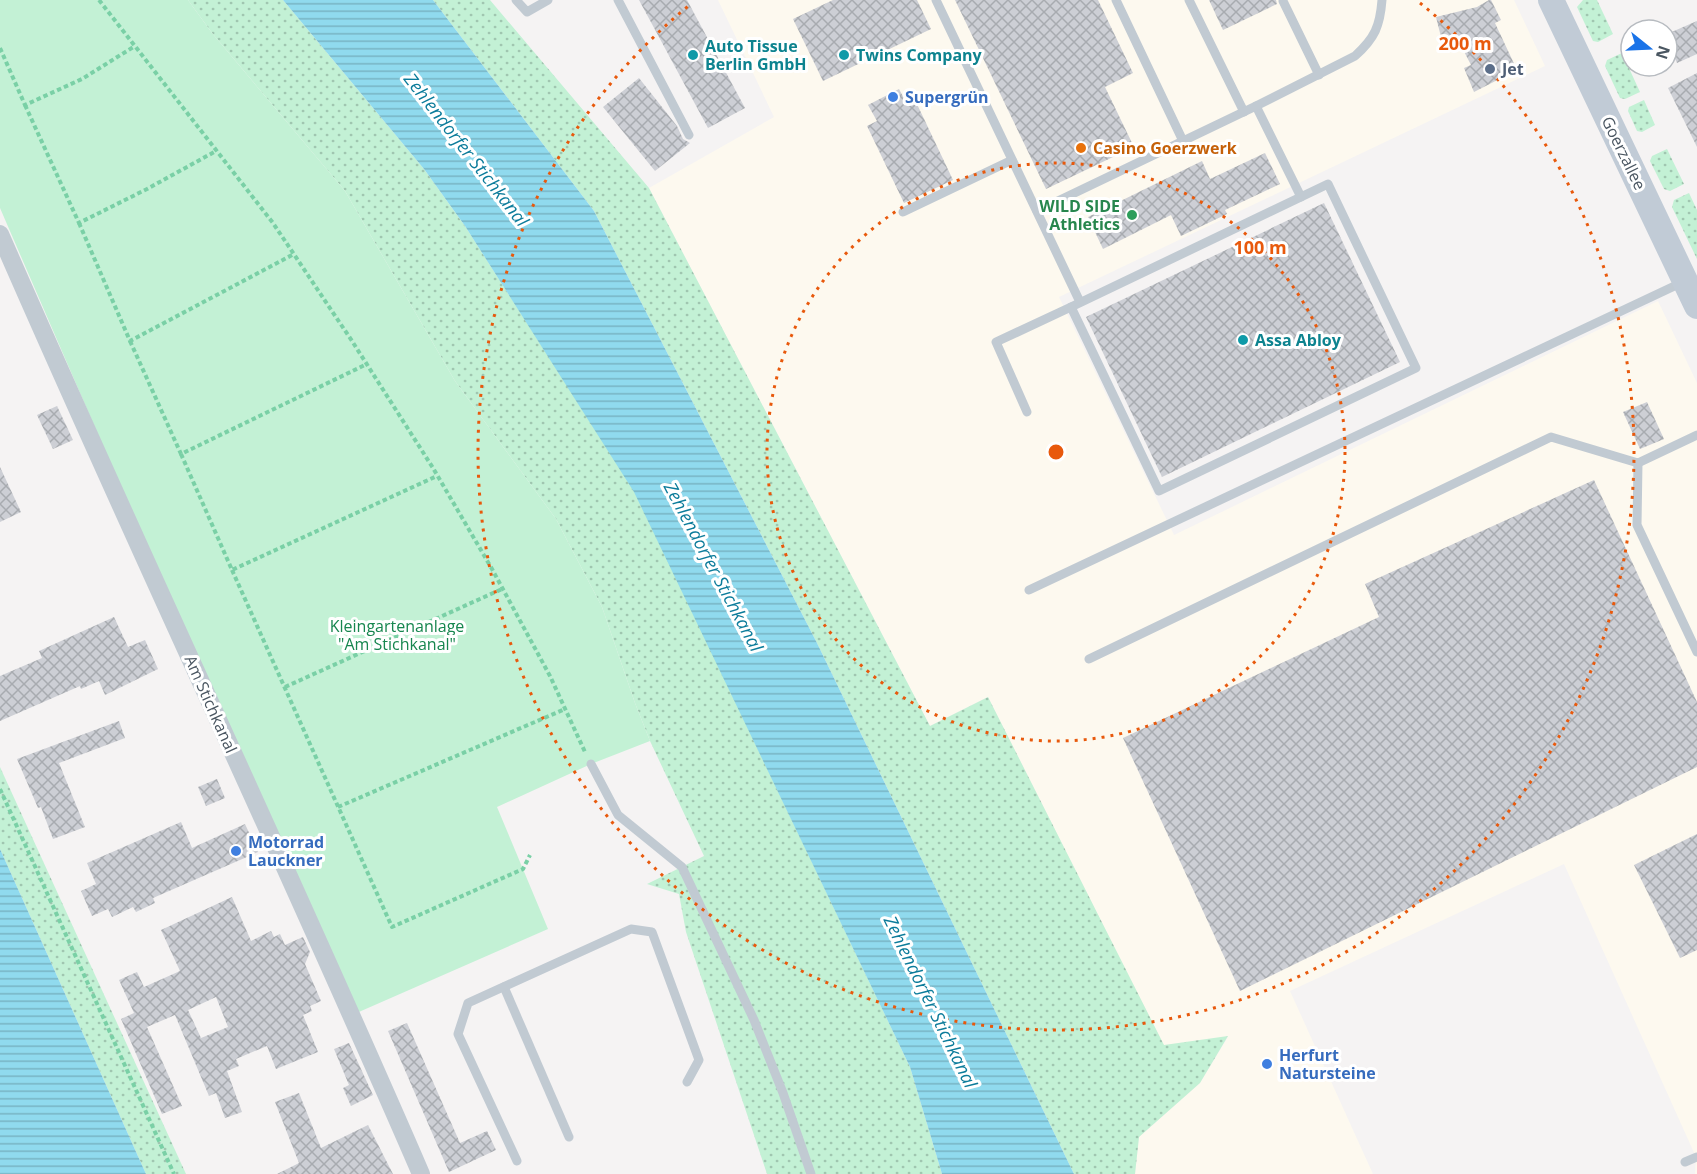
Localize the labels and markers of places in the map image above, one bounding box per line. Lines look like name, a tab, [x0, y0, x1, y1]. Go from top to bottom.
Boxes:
place label: Auto Tissue Berlin GmbH	[705, 35, 807, 75]
place label: Twins Company	[856, 44, 983, 66]
marker: Auto Tissue Berlin GmbH	[686, 48, 700, 62]
marker: Twins Company	[837, 48, 851, 62]
place label: Jet	[1500, 58, 1524, 80]
marker: Jet	[1483, 62, 1497, 76]
place label: Supergrün	[905, 86, 989, 108]
marker: Supergrün	[886, 90, 900, 104]
place label: Casino Goerzwerk	[1093, 137, 1237, 159]
marker: Casino Goerzwerk	[1074, 141, 1088, 155]
place label: WILD SIDE Athletics	[1039, 195, 1120, 235]
marker: WILD SIDE Athletics	[1125, 208, 1139, 222]
place label: Assa Abloy	[1255, 329, 1342, 351]
marker: Assa Abloy	[1236, 333, 1250, 347]
centre of rings	[1046, 442, 1066, 462]
place label: Motorrad Lauckner	[248, 831, 324, 871]
marker: Motorrad Lauckner	[229, 844, 243, 858]
place label: Herfurt Natursteine	[1279, 1044, 1376, 1084]
marker: Herfurt Natursteine	[1260, 1057, 1274, 1071]

